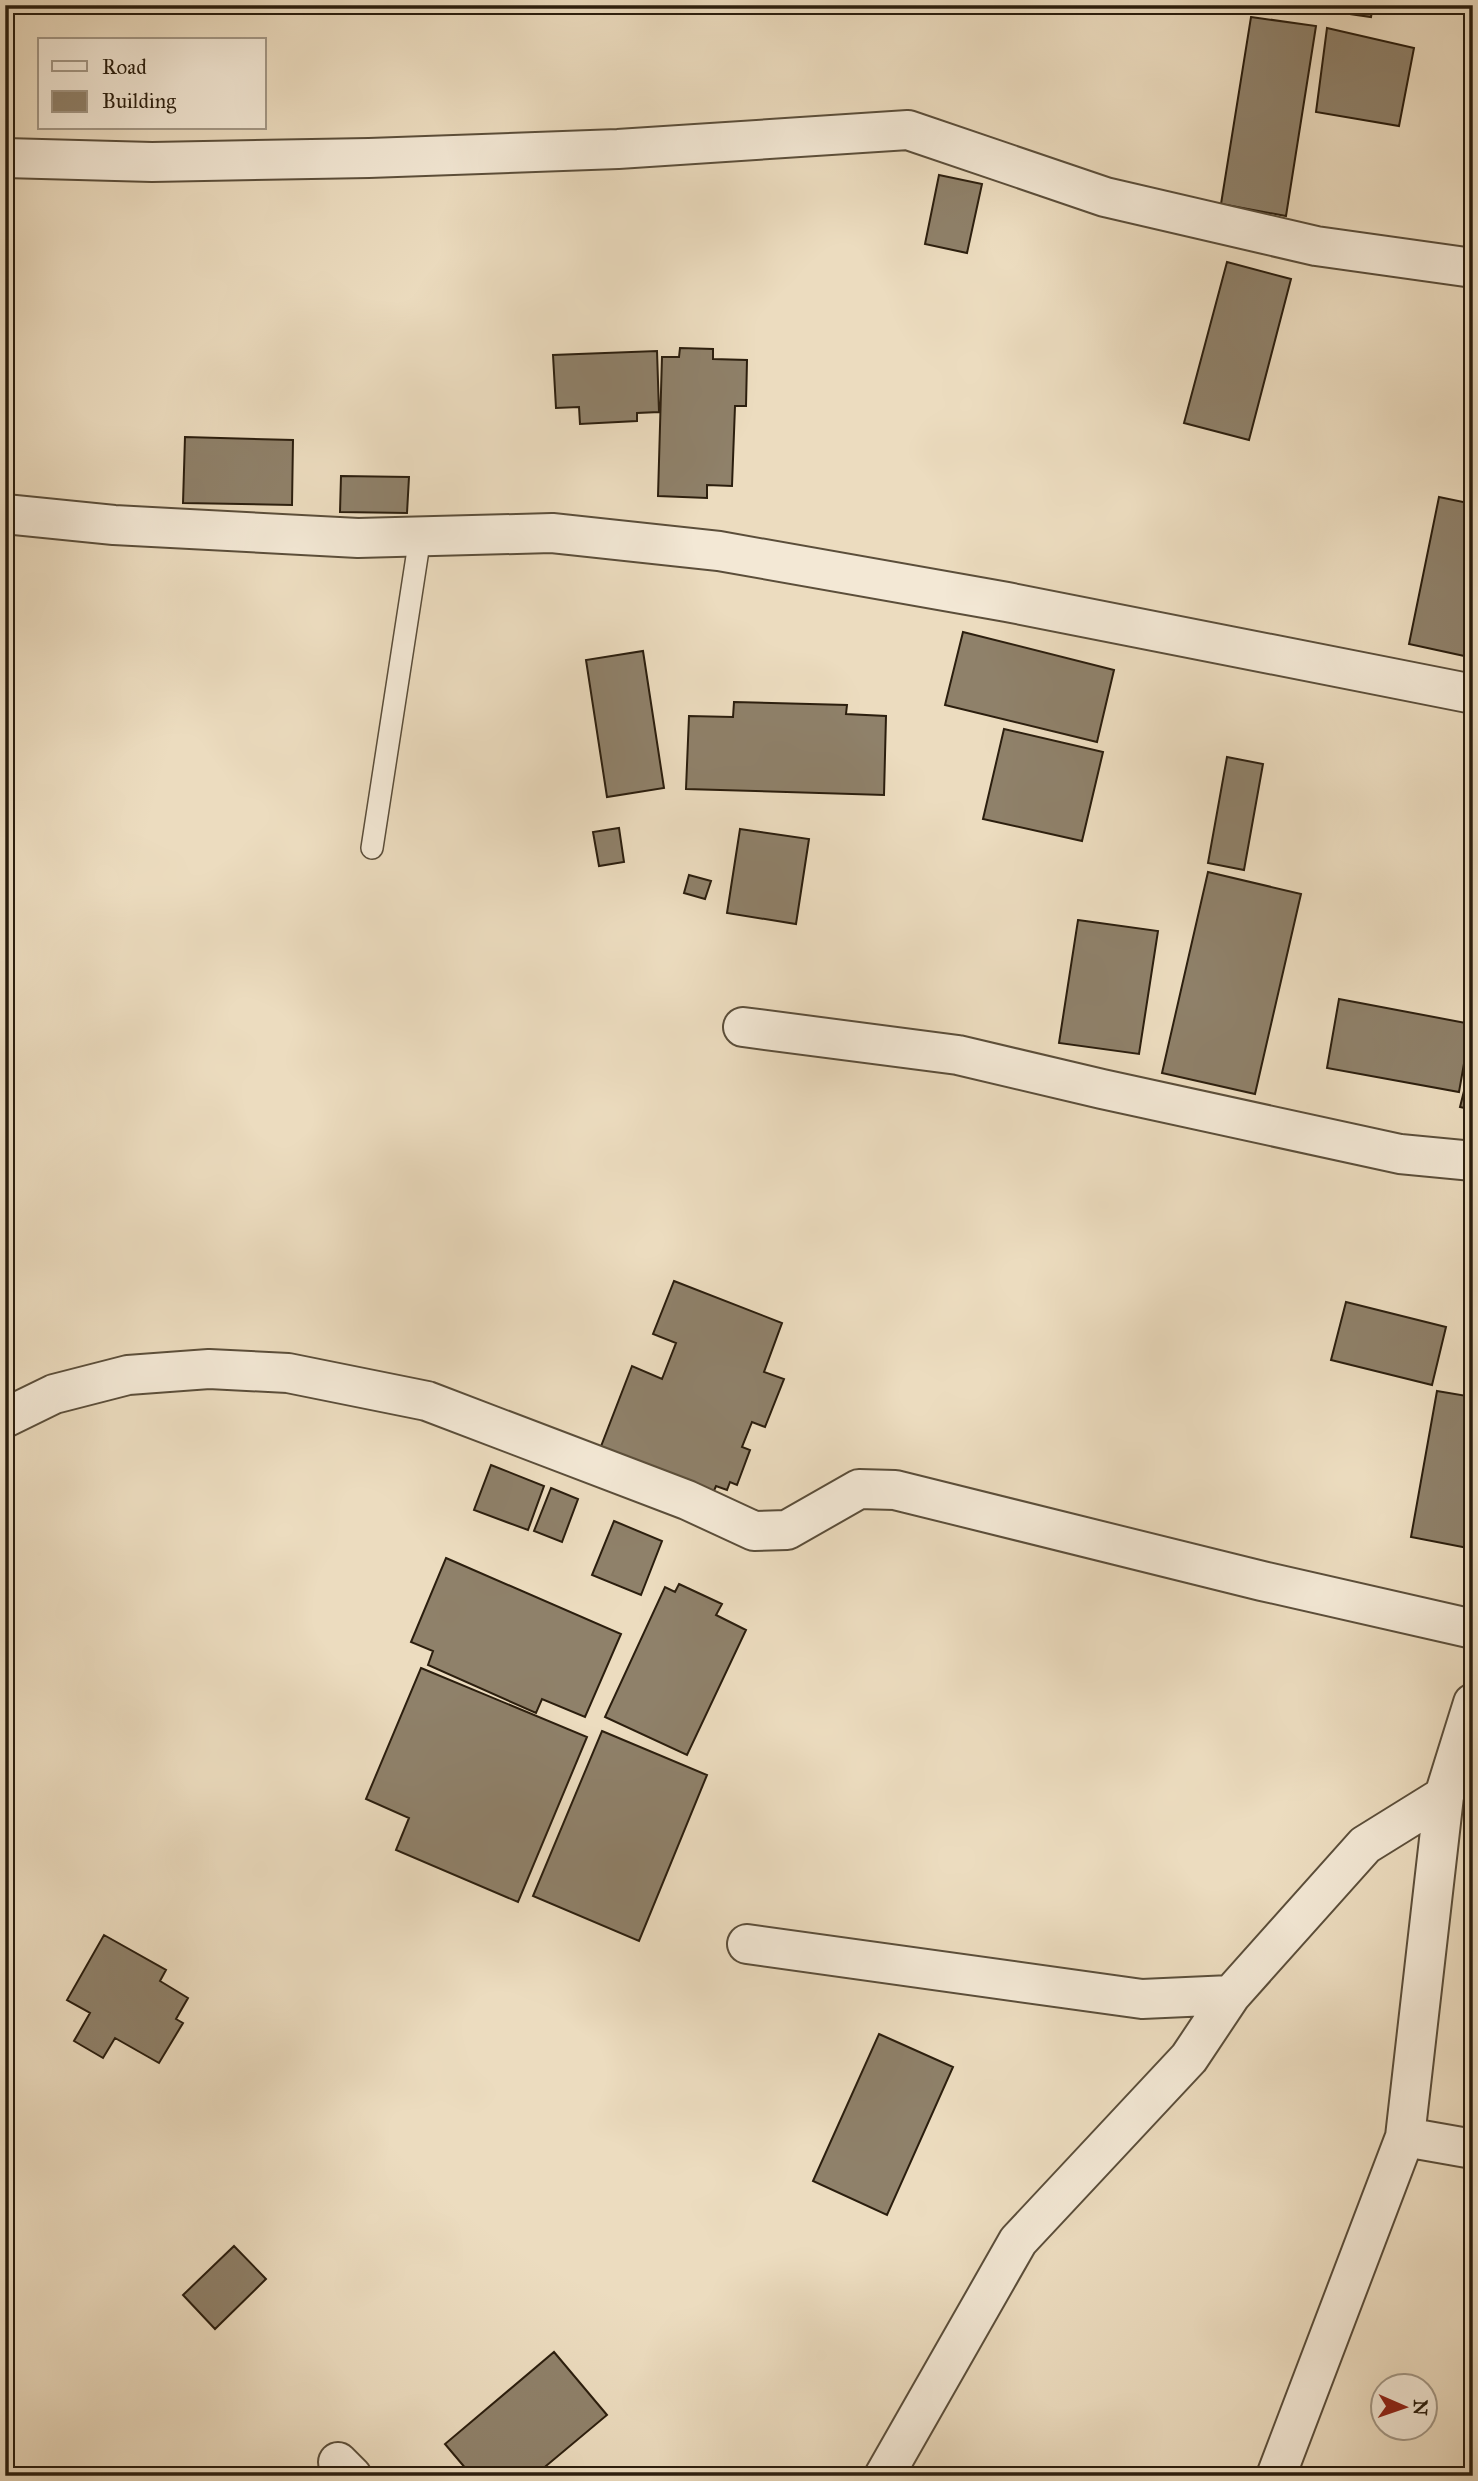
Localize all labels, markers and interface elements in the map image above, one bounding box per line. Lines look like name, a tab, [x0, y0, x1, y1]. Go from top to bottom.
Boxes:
legend	[38, 38, 266, 130]
text: Road	[102, 54, 147, 80]
text: Building	[102, 88, 176, 114]
north arrow	[1370, 2372, 1440, 2442]
text: N	[1409, 2399, 1432, 2416]

